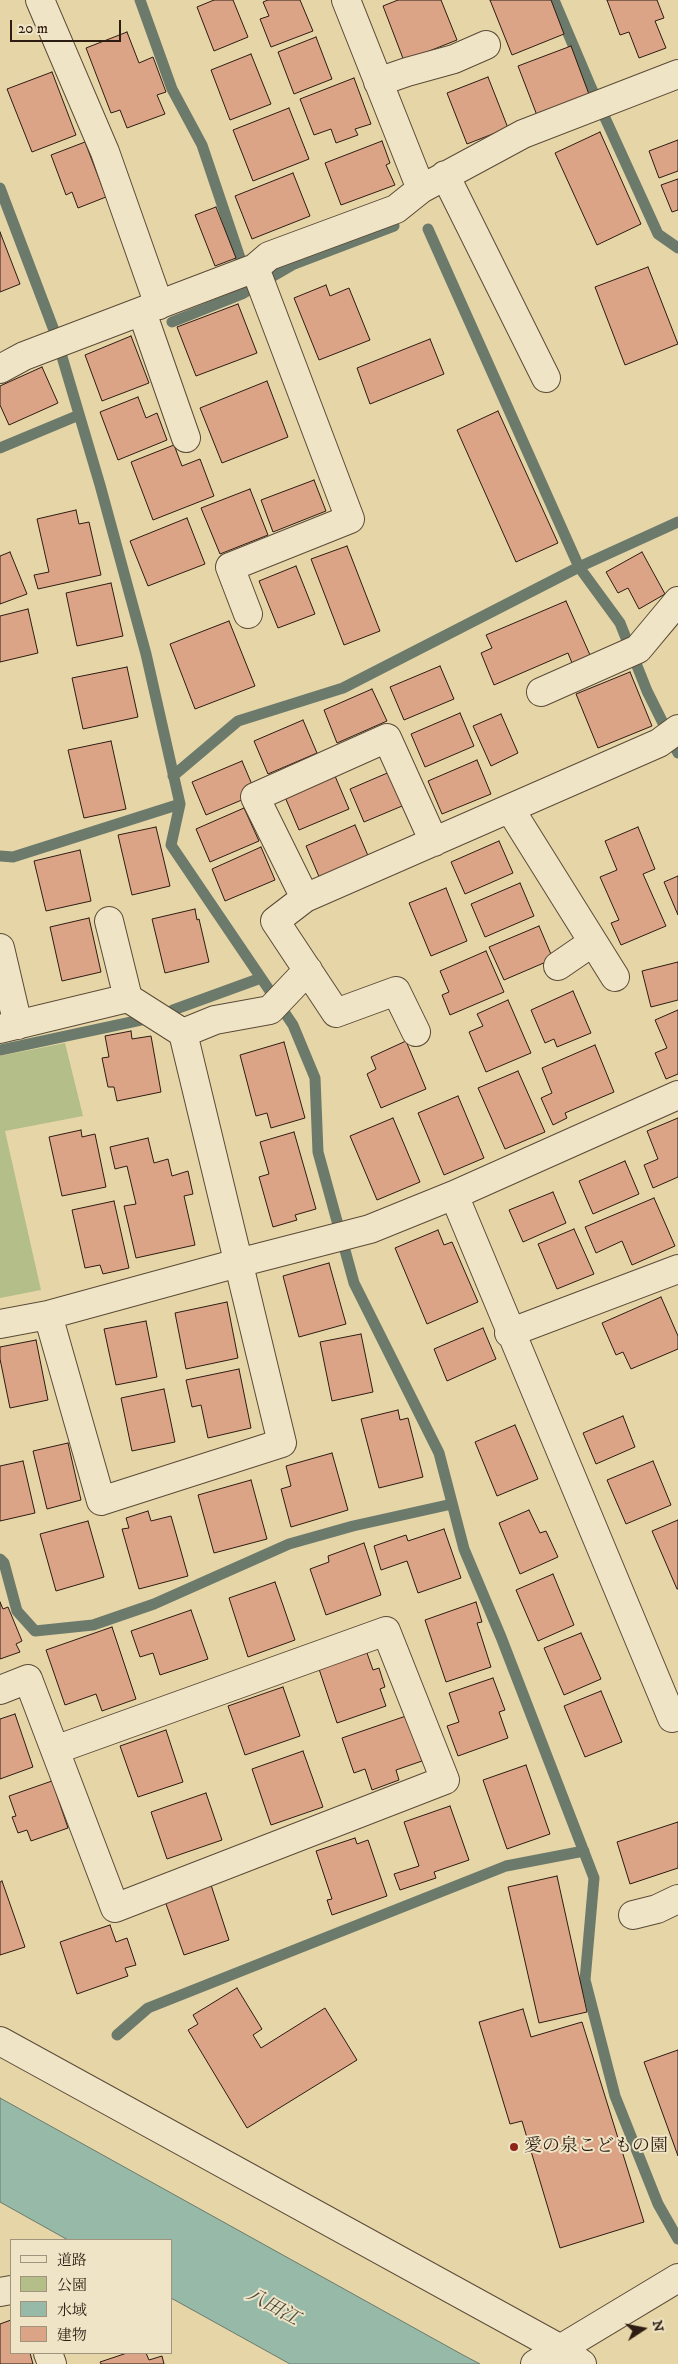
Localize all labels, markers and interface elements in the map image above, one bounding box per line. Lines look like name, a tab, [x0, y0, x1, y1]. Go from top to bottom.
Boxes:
scale bar	[12, 10, 124, 42]
text: 20 m	[18, 19, 48, 38]
place label: 愛の泉こどもの園	[524, 2136, 668, 2158]
marker: 愛の泉こどもの園	[508, 2141, 520, 2153]
legend	[10, 2239, 172, 2354]
text: 道路	[57, 2251, 87, 2270]
text: 公園	[57, 2276, 87, 2295]
water label: 八田江	[242, 2284, 302, 2332]
text: 水域	[57, 2301, 87, 2320]
north arrow	[618, 2304, 668, 2354]
text: N	[648, 2319, 668, 2333]
text: 建物	[57, 2326, 87, 2345]

